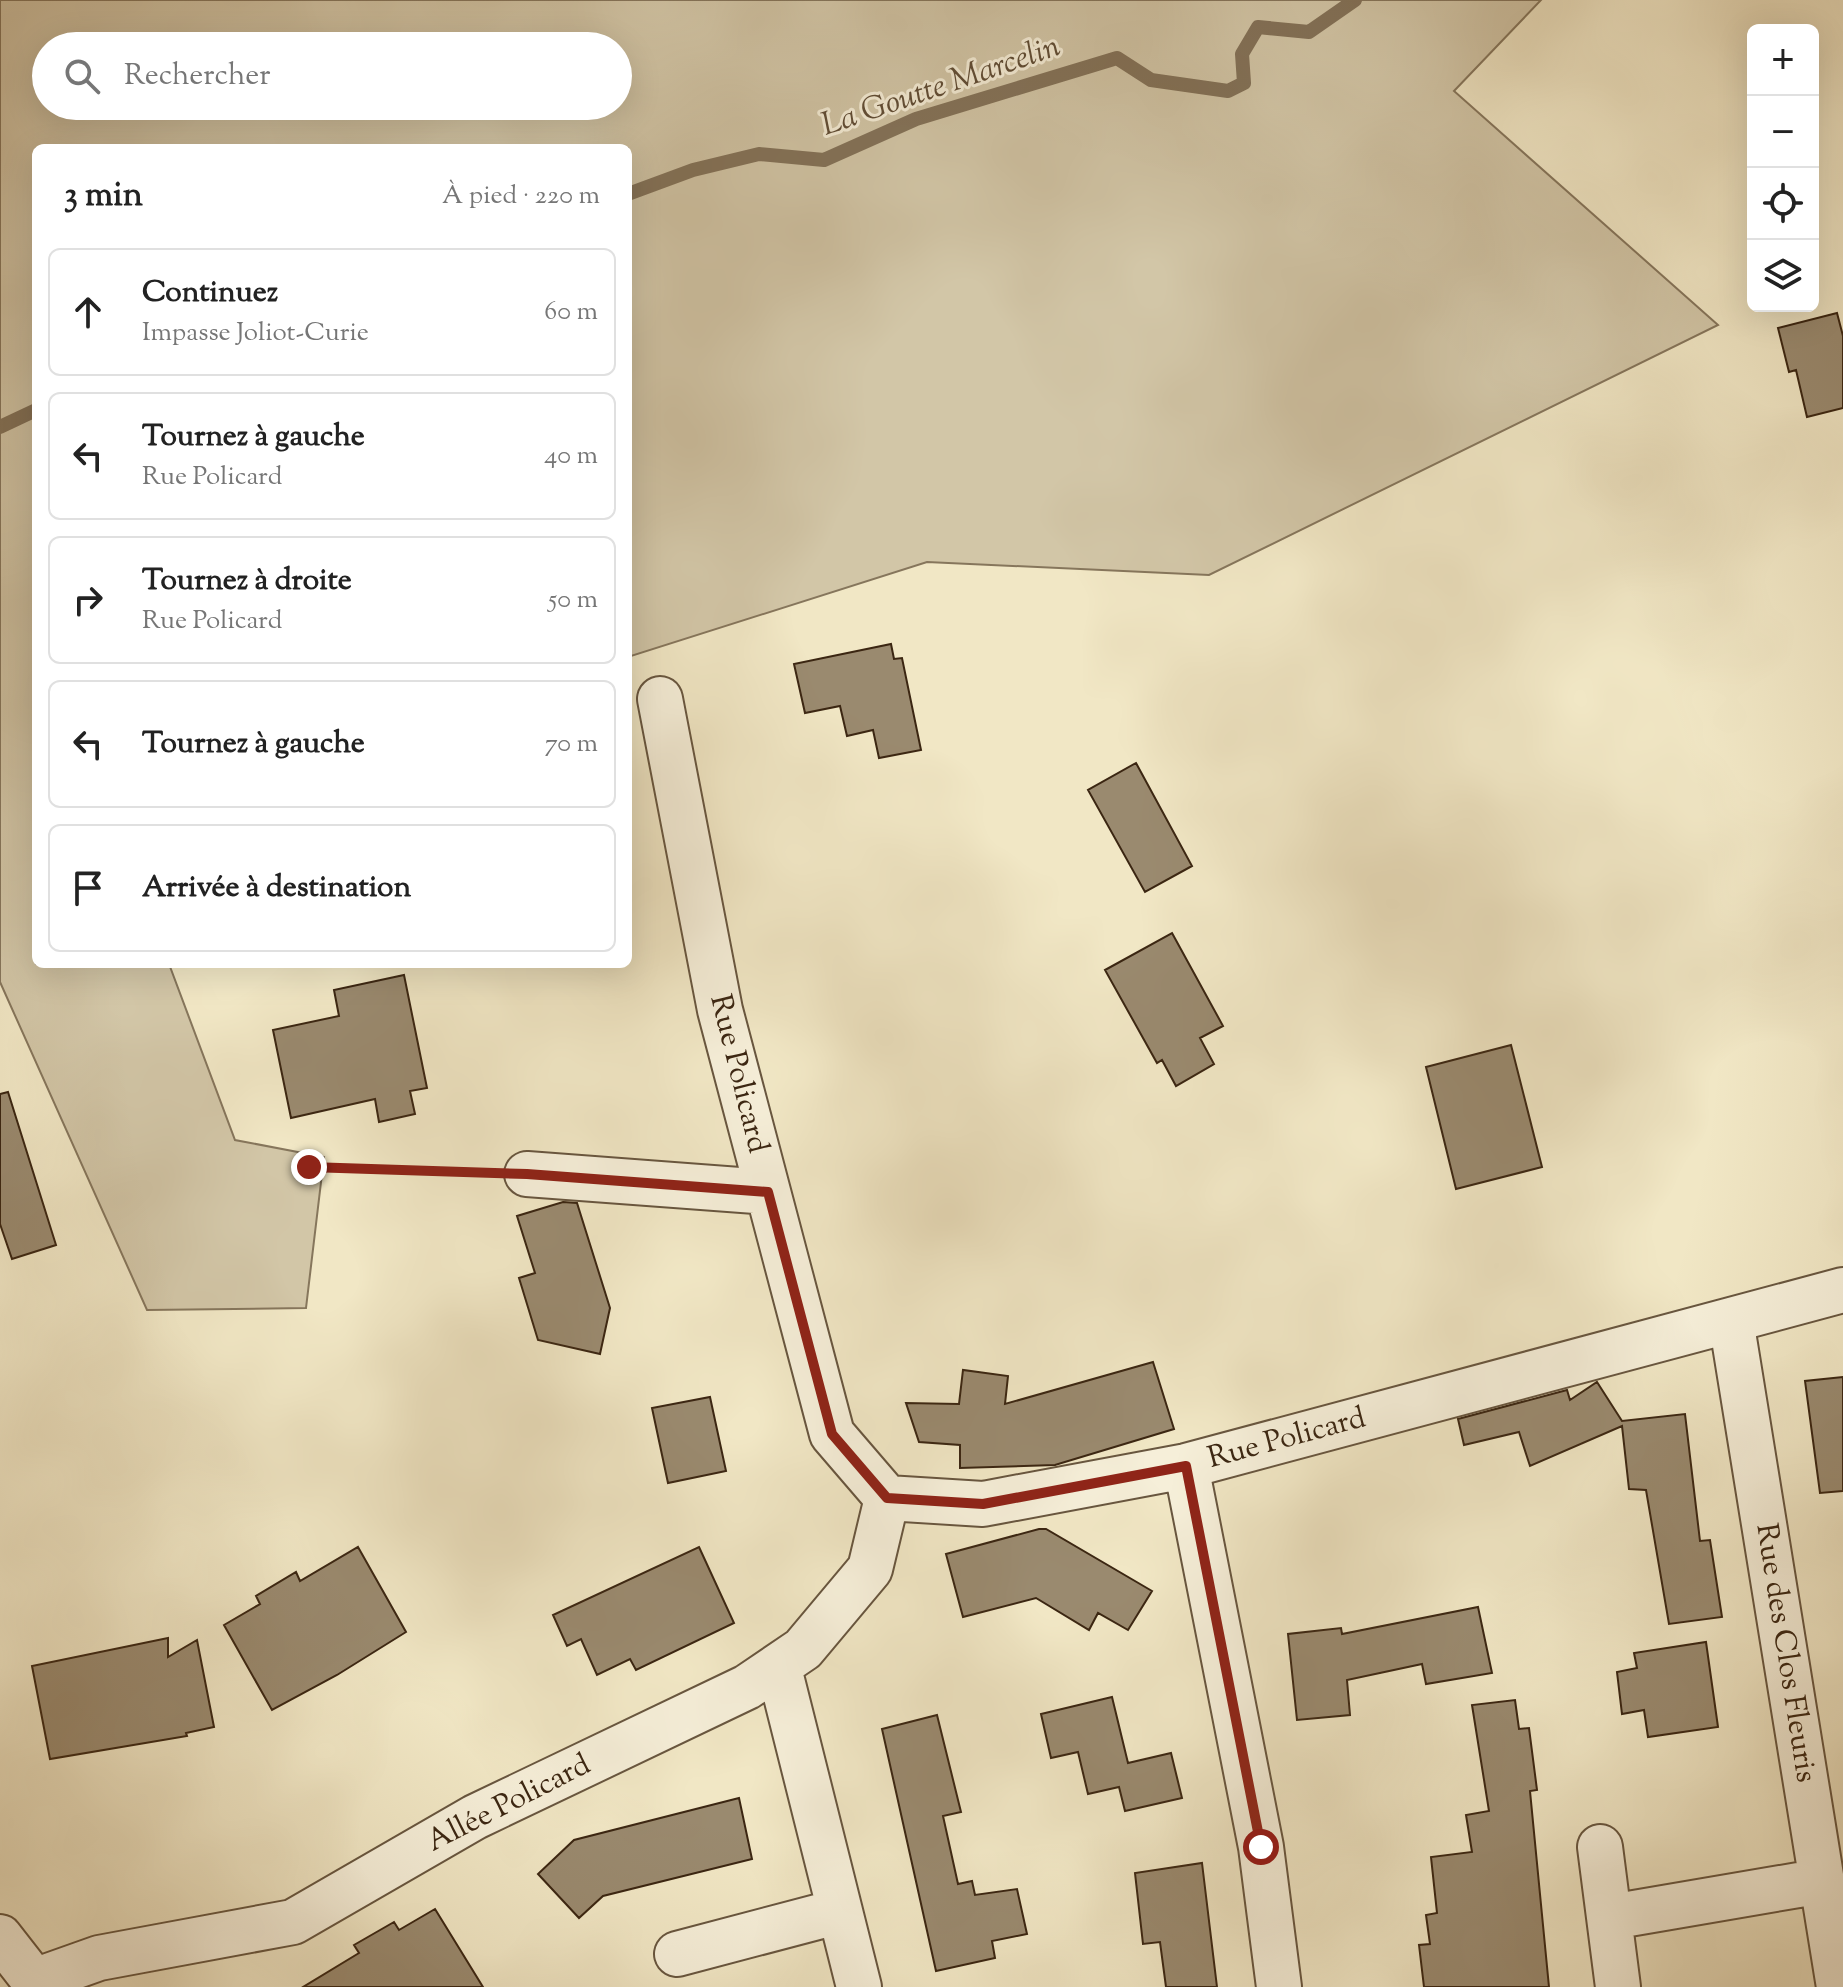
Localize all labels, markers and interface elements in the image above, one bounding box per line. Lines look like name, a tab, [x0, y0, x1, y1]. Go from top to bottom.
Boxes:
water label: La Goutte Marcelin	[815, 24, 1067, 149]
map controls	[1747, 24, 1819, 312]
button: +	[1747, 24, 1819, 96]
search box	[32, 32, 632, 120]
icon: search	[60, 54, 104, 98]
text: Rechercher	[124, 55, 271, 98]
button: −	[1747, 96, 1819, 168]
button: locate	[1747, 168, 1819, 240]
text: 3 min	[64, 172, 143, 221]
text: À pied · 220 m	[442, 178, 600, 215]
button: layers	[1747, 240, 1819, 312]
text: Continuez	[142, 272, 278, 315]
icon: ahead	[66, 290, 110, 334]
text: 60 m	[544, 294, 598, 331]
text: Impasse Joliot-Curie	[142, 315, 369, 352]
text: Tournez à gauche	[142, 416, 365, 459]
icon: left	[66, 434, 110, 478]
text: 40 m	[544, 438, 598, 475]
text: Rue Policard	[142, 459, 283, 496]
text: Tournez à droite	[142, 560, 352, 603]
icon: right	[66, 578, 110, 622]
text: 50 m	[548, 582, 598, 619]
text: Rue Policard	[142, 603, 283, 640]
icon: left	[66, 722, 110, 766]
text: Tournez à gauche	[142, 723, 365, 766]
text: 70 m	[545, 726, 598, 763]
icon: arrive	[66, 866, 110, 910]
text: Arrivée à destination	[142, 867, 411, 910]
street label: Rue Policard	[698, 990, 778, 1158]
route end	[291, 1149, 327, 1185]
street label: Rue Policard	[1203, 1397, 1371, 1481]
street label: Rue des Clos Fleuris	[1743, 1520, 1827, 1786]
street label: Allée Policard	[420, 1744, 599, 1864]
route start	[1243, 1829, 1279, 1865]

